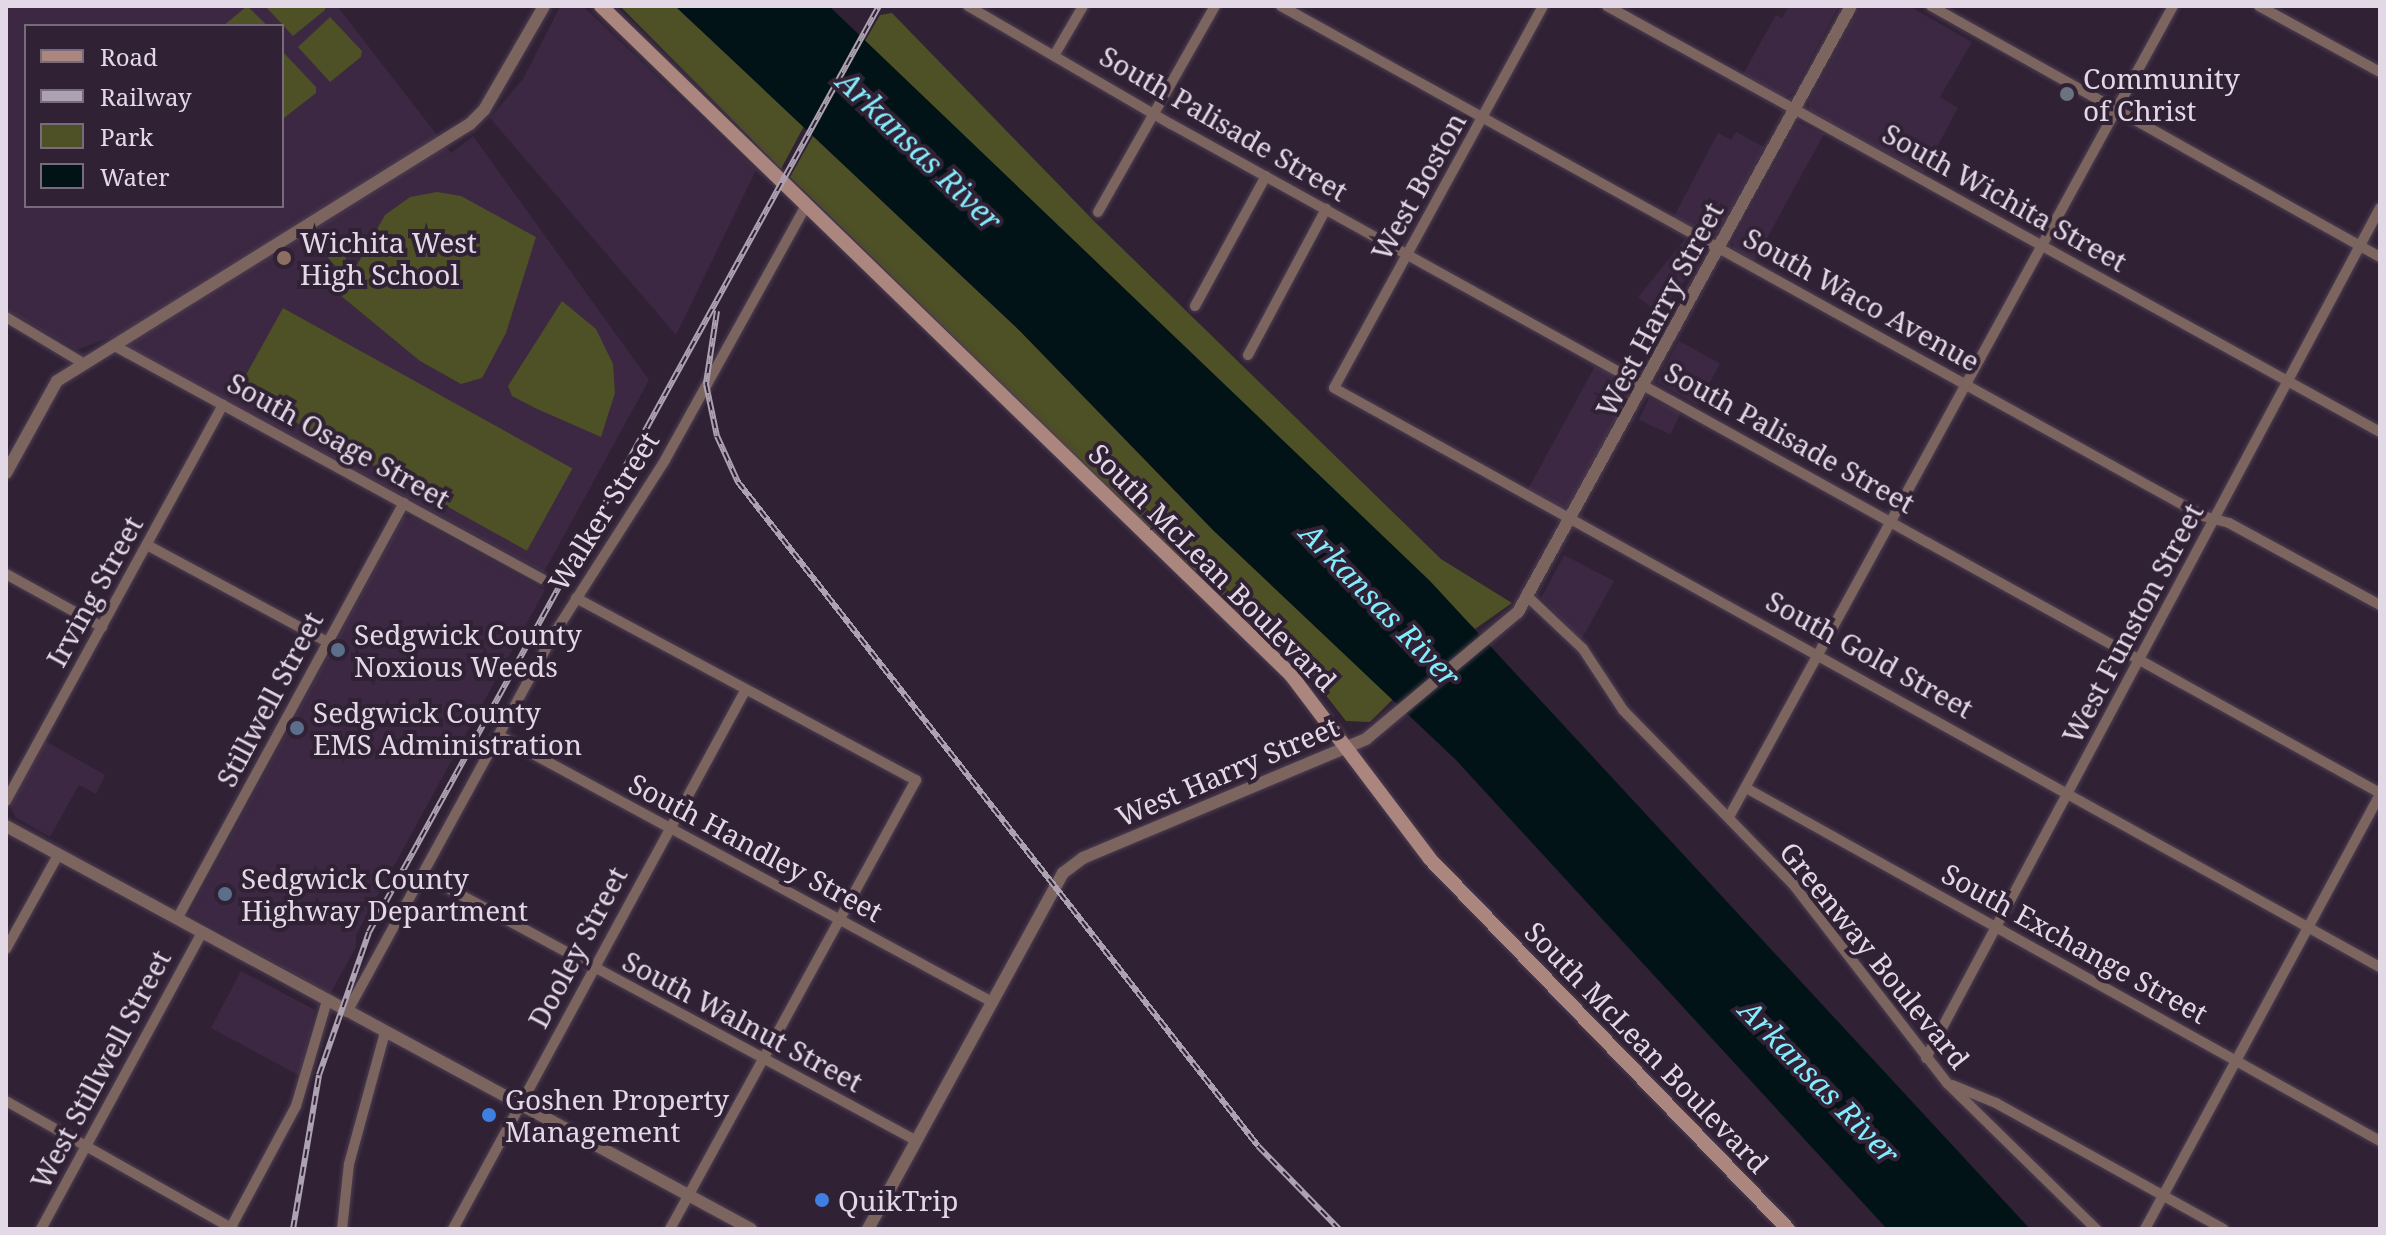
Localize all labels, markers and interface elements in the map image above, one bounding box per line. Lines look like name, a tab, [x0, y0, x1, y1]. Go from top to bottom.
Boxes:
legend	[24, 24, 284, 208]
street label: South Palisade Street	[1094, 38, 1354, 208]
text: Road	[100, 40, 158, 73]
place label: Community of Christ	[2083, 61, 2240, 127]
water label: Arkansas River	[829, 64, 1009, 238]
text: Railway	[100, 80, 192, 113]
marker: Community of Christ	[2058, 85, 2076, 103]
street label: West Boston	[1364, 106, 1472, 266]
street label: South Wichita Street	[1877, 116, 2133, 278]
text: Park	[100, 120, 153, 153]
text: Water	[100, 160, 170, 193]
street label: West Harry Street	[1588, 196, 1730, 422]
street label: South Waco Avenue	[1738, 220, 1986, 378]
place label: Wichita West High School	[300, 225, 477, 291]
marker: Wichita West High School	[275, 249, 293, 267]
street label: South Palisade Street	[1659, 354, 1921, 520]
street label: South Osage Street	[222, 365, 456, 515]
street label: Walker Street	[541, 425, 665, 597]
street label: South McLean Boulevard	[1082, 436, 1344, 698]
street label: West Funston Street	[2055, 497, 2209, 749]
street label: Irving Street	[39, 510, 149, 672]
water label: Arkansas River	[1293, 515, 1467, 695]
street label: South Gold Street	[1761, 583, 1979, 725]
street label: Stillwell Street	[209, 606, 329, 792]
place label: Sedgwick County Noxious Weeds	[354, 617, 582, 683]
marker: Sedgwick County Noxious Weeds	[329, 641, 347, 659]
place label: Sedgwick County EMS Administration	[313, 695, 582, 761]
street label: West Harry Street	[1111, 709, 1343, 833]
marker: Sedgwick County EMS Administration	[288, 719, 306, 737]
street label: South Handley Street	[624, 766, 888, 928]
street label: Greenway Boulevard	[1773, 835, 1977, 1075]
street label: South Exchange Street	[1936, 856, 2214, 1030]
place label: Sedgwick County Highway Department	[241, 861, 528, 927]
street label: Dooley Street	[520, 861, 634, 1033]
marker: Sedgwick County Highway Department	[216, 885, 234, 903]
street label: South McLean Boulevard	[1518, 915, 1776, 1179]
street label: West Stillwell Street	[23, 944, 177, 1194]
street label: South Walnut Street	[617, 944, 869, 1098]
water label: Arkansas River	[1732, 992, 1906, 1172]
place label: Goshen Property Management	[505, 1082, 729, 1148]
marker: Goshen Property Management	[480, 1106, 498, 1124]
place label: QuikTrip	[838, 1183, 958, 1217]
marker: QuikTrip	[813, 1191, 831, 1209]

